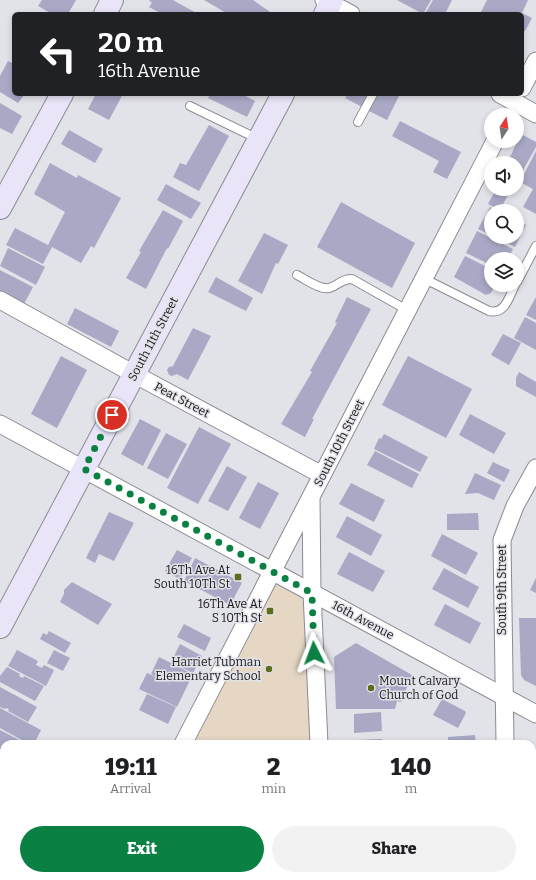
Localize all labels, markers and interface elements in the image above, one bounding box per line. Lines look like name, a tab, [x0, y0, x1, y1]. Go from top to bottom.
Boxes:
text: 20 m	[98, 26, 163, 59]
icon: left	[32, 28, 84, 80]
text: 16th Avenue	[98, 60, 200, 82]
north arrow	[484, 108, 524, 148]
map controls	[484, 108, 524, 292]
button: sound	[484, 156, 524, 196]
button: search	[484, 204, 524, 244]
button: layers	[484, 252, 524, 292]
street label: South 11th Street	[125, 294, 181, 383]
street label: Peat Street	[152, 380, 213, 421]
street label: South 10th Street	[311, 396, 367, 489]
pin	[95, 398, 129, 432]
icon: arrive	[101, 404, 123, 426]
street label: South 9th Street	[495, 544, 509, 635]
place label: 16Th Ave At South 10Th St	[154, 563, 231, 591]
marker: 16Th Ave At South 10Th St	[233, 572, 243, 582]
place label: 16Th Ave At S 10Th St	[198, 597, 263, 625]
street label: 16th Avenue	[330, 598, 396, 642]
marker: 16Th Ave At S 10Th St	[265, 606, 275, 616]
position arrow	[293, 632, 335, 674]
place label: Harriet Tubman Elementary School	[155, 655, 262, 683]
marker: Harriet Tubman Elementary School	[264, 664, 274, 674]
place label: Mount Calvary Church of God	[379, 674, 461, 702]
marker: Mount Calvary Church of God	[366, 683, 376, 693]
text: 19:11	[105, 753, 157, 781]
text: 2	[267, 753, 281, 781]
text: 140	[391, 753, 431, 781]
text: Arrival	[110, 781, 151, 796]
text: min	[261, 781, 286, 796]
text: m	[405, 781, 417, 796]
button: Exit	[20, 826, 264, 872]
button: Share	[272, 826, 516, 872]

